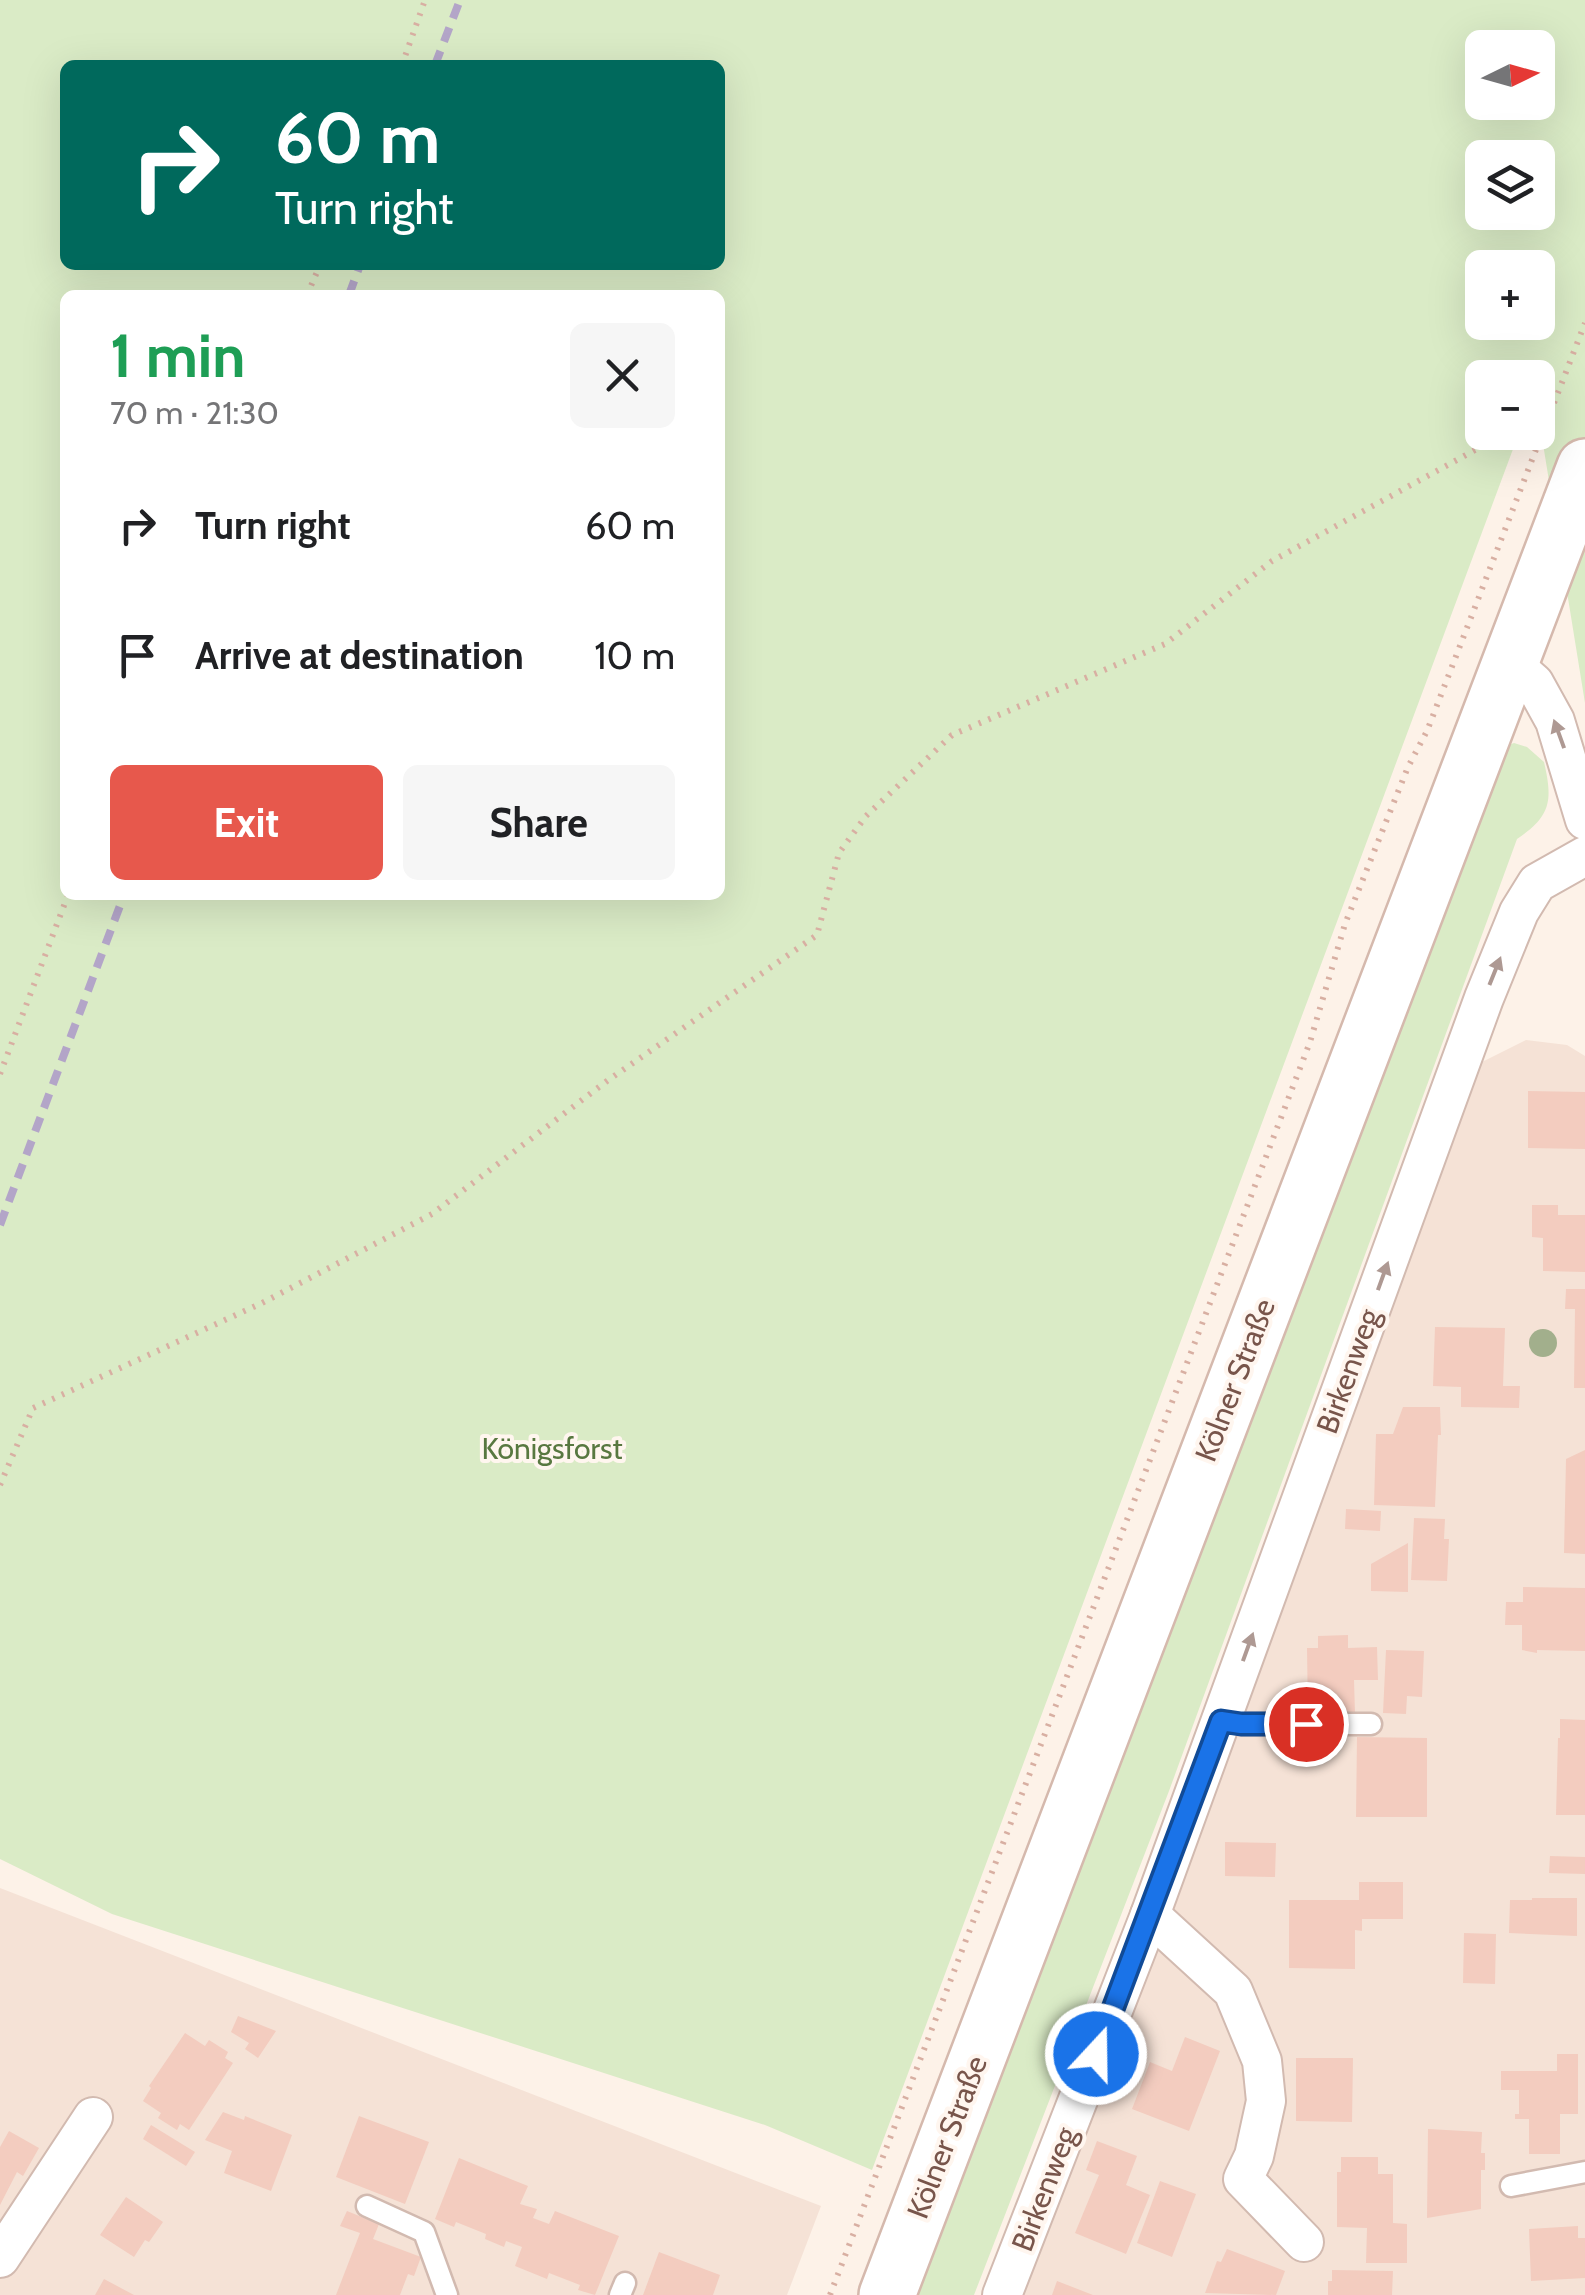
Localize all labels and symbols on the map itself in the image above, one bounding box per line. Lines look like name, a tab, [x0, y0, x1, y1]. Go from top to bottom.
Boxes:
north arrow	[1465, 30, 1555, 120]
one-way arrow	[1551, 719, 1566, 749]
one-way arrow	[1487, 956, 1503, 986]
one-way arrow	[1376, 1261, 1391, 1291]
street label: Kölner Straße	[1187, 1293, 1283, 1467]
street label: Birkenweg	[1308, 1303, 1388, 1438]
park label: Königsforst	[481, 1430, 623, 1467]
one-way arrow	[1241, 1632, 1256, 1662]
pin	[1264, 1682, 1349, 1767]
position arrow	[1044, 2002, 1148, 2106]
street label: Kölner Straße	[899, 2050, 995, 2224]
street label: Birkenweg	[1003, 2121, 1085, 2256]

